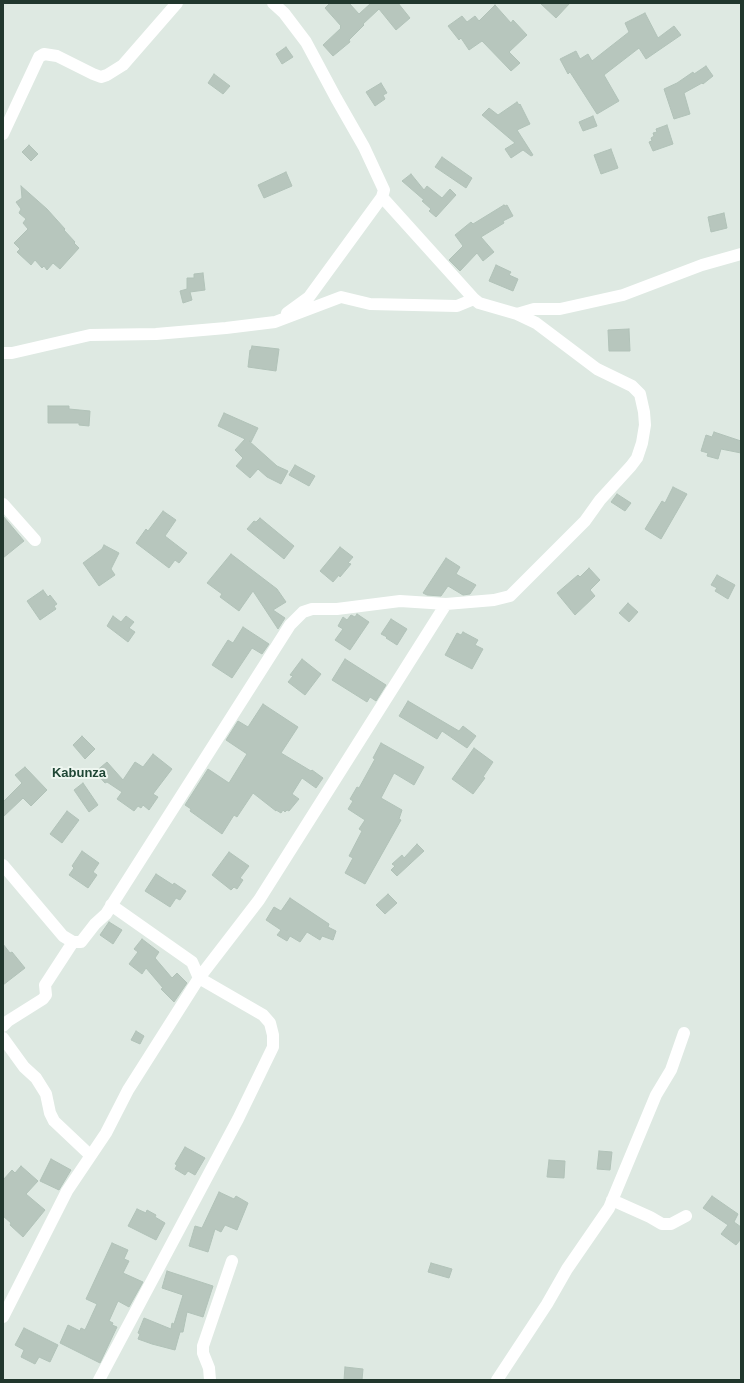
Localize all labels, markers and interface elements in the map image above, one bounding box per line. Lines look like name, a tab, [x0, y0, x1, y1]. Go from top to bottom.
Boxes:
district label: Kabunza	[52, 765, 106, 781]

